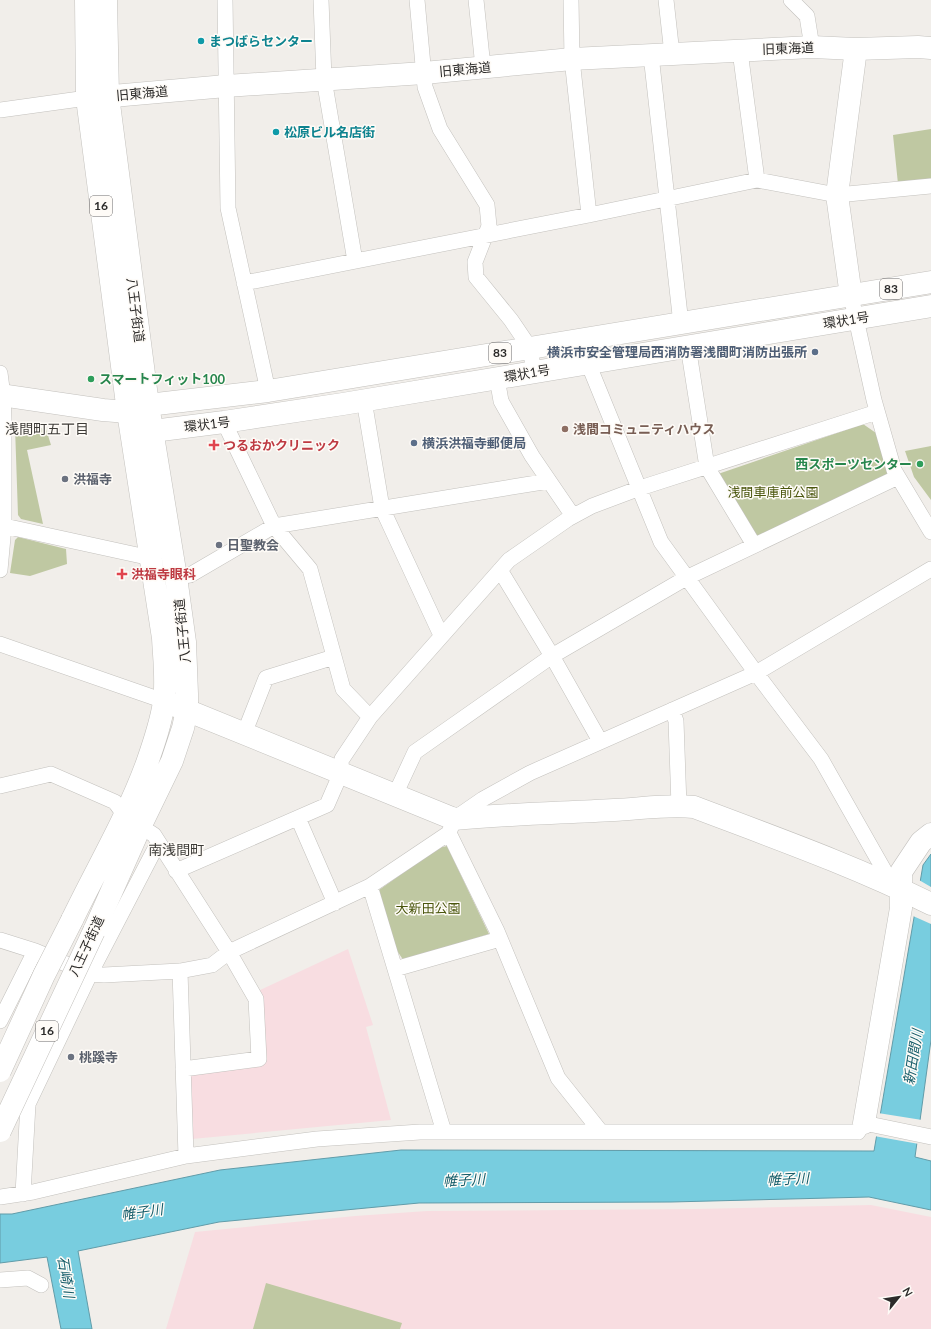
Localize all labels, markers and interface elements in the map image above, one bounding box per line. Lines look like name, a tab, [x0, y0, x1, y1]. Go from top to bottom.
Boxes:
place label: まつばらセンター	[209, 33, 313, 49]
marker: まつばらセンター	[196, 36, 206, 46]
street label: 旧東海道	[762, 39, 814, 57]
street label: 旧東海道	[438, 59, 492, 79]
street label: 旧東海道	[115, 83, 169, 103]
place label: 松原ビル名店街	[284, 124, 375, 140]
marker: 松原ビル名店街	[271, 127, 281, 137]
road number: 16	[90, 196, 112, 216]
street label: 八王子街道	[124, 277, 148, 343]
road number: 83	[880, 279, 902, 299]
street label: 環状1号	[822, 308, 870, 332]
road number: 83	[489, 343, 511, 363]
place label: 横浜市安全管理局西消防署浅間町消防出張所	[547, 344, 807, 360]
marker: 横浜市安全管理局西消防署浅間町消防出張所	[810, 347, 820, 357]
street label: 環状1号	[503, 361, 551, 385]
place label: スマートフィット100	[99, 371, 225, 387]
marker: スマートフィット100	[86, 374, 96, 384]
street label: 環状1号	[183, 413, 231, 435]
district label: 浅間町五丁目	[5, 420, 89, 437]
place label: 浅間コミュニティハウス	[573, 421, 715, 437]
marker: 浅間コミュニティハウス	[560, 424, 570, 434]
place label: 横浜洪福寺郵便局	[422, 435, 526, 451]
place label: つるおかクリニック	[223, 437, 340, 453]
marker: 横浜洪福寺郵便局	[409, 438, 419, 448]
marker: つるおかクリニック	[208, 439, 220, 451]
place label: 西スポーツセンター	[795, 456, 912, 472]
marker: 西スポーツセンター	[915, 459, 925, 469]
place label: 洪福寺	[73, 471, 112, 487]
marker: 洪福寺	[60, 474, 70, 484]
park label: 浅間車庫前公園	[727, 484, 819, 500]
place label: 日聖教会	[227, 537, 279, 553]
marker: 日聖教会	[214, 540, 224, 550]
place label: 洪福寺眼科	[131, 566, 196, 582]
marker: 洪福寺眼科	[116, 568, 128, 580]
street label: 八王子街道	[171, 598, 193, 664]
district label: 南浅間町	[148, 841, 204, 858]
park label: 大新田公園	[395, 900, 461, 916]
street label: 八王子街道	[65, 913, 107, 979]
road number: 16	[36, 1021, 58, 1041]
water label: 新田間川	[900, 1026, 926, 1086]
place label: 桃蹊寺	[79, 1049, 118, 1065]
marker: 桃蹊寺	[66, 1052, 76, 1062]
water label: 帷子川	[767, 1169, 811, 1188]
water label: 帷子川	[443, 1170, 487, 1189]
water label: 帷子川	[120, 1200, 166, 1223]
water label: 石崎川	[55, 1255, 78, 1301]
north arrow	[879, 1277, 919, 1317]
text: N	[900, 1285, 916, 1299]

